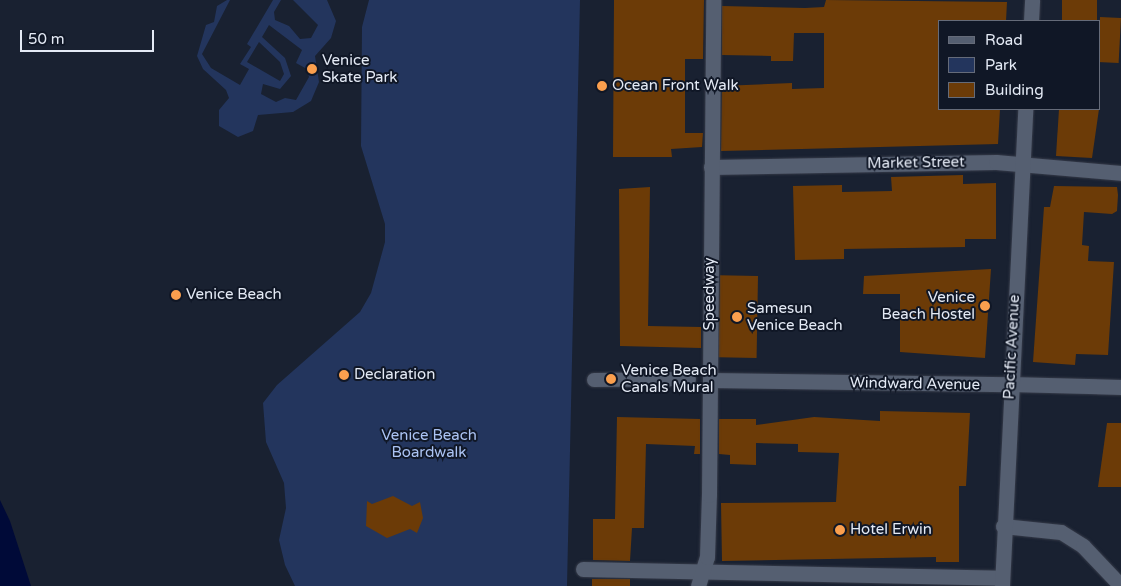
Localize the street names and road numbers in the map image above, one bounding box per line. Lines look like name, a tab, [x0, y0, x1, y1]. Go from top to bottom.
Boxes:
street label: Market Street	[867, 153, 965, 173]
street label: Speedway	[701, 257, 719, 331]
street label: Pacific Avenue	[1000, 294, 1024, 400]
street label: Windward Avenue	[850, 374, 980, 394]

